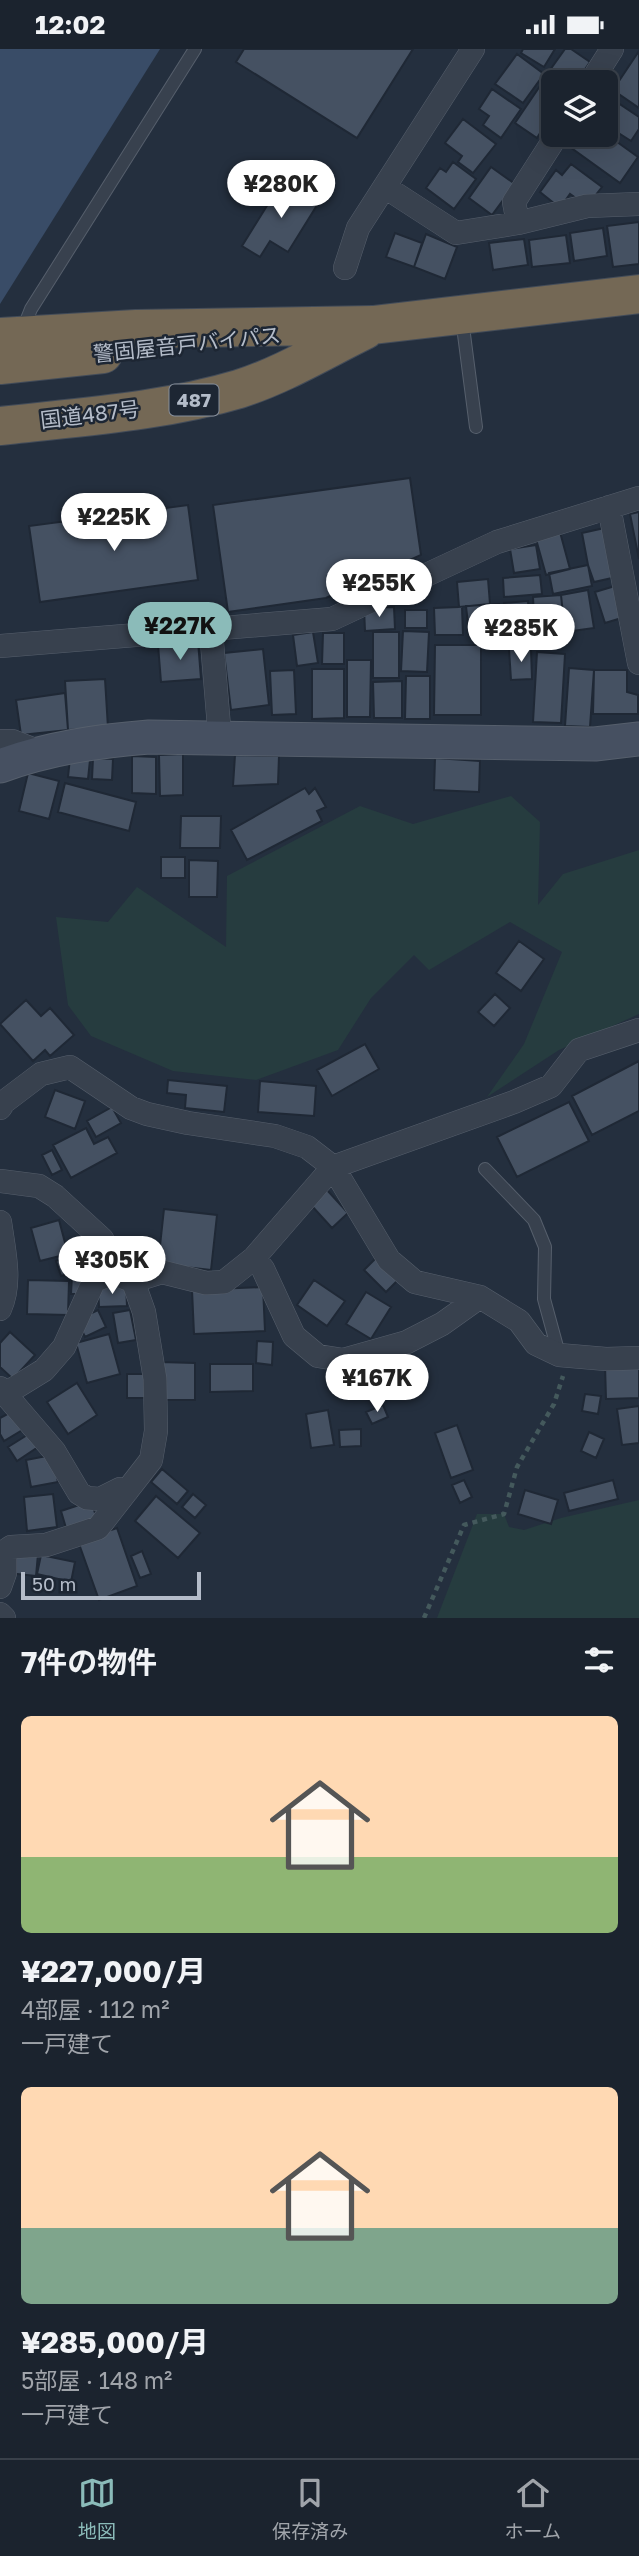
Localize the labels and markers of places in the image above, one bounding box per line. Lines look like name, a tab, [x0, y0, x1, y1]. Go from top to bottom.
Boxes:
pin: ¥280K	[232, 160, 330, 220]
pin: ¥225K	[65, 493, 163, 553]
pin: ¥255K	[330, 559, 428, 619]
pin: ¥227K	[131, 603, 229, 662]
pin: ¥285K	[472, 605, 570, 664]
pin: ¥305K	[63, 1237, 161, 1296]
pin: ¥167K	[328, 1355, 426, 1414]

